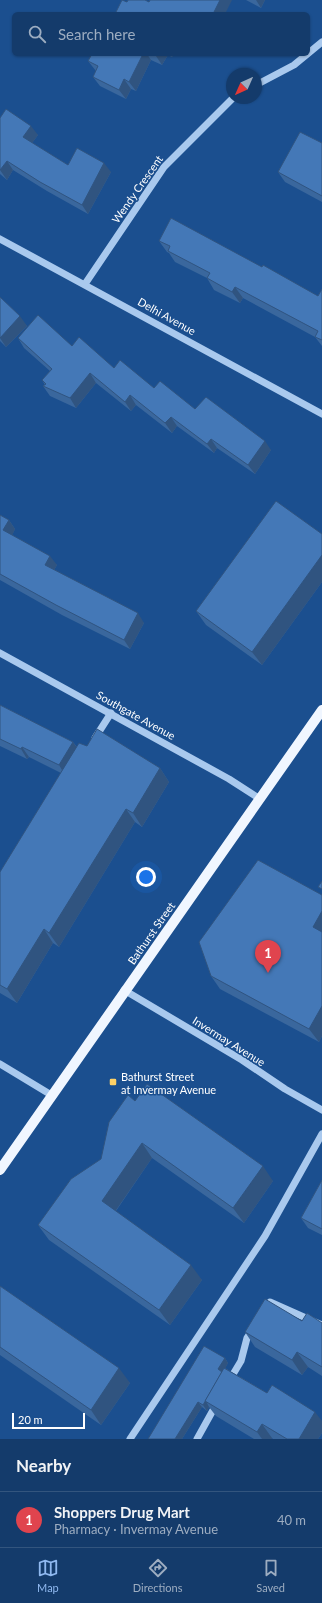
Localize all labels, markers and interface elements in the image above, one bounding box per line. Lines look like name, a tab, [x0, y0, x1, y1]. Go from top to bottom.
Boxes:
search box	[12, 12, 310, 56]
icon: search	[26, 23, 48, 45]
text: Search here	[58, 25, 135, 43]
north arrow	[226, 68, 262, 104]
street label: Wendy Crescent	[109, 153, 165, 225]
street label: Delhi Avenue	[136, 295, 198, 337]
street label: Southgate Avenue	[94, 688, 178, 742]
your location	[136, 867, 156, 887]
street label: Bathurst Street	[125, 899, 177, 967]
pin: 1	[255, 940, 281, 973]
street label: Invermay Avenue	[190, 1013, 268, 1069]
place label: Bathurst Street at Invermay Avenue	[121, 1070, 216, 1096]
marker: Bathurst Street at Invermay Avenue	[108, 1077, 118, 1087]
scale bar	[12, 1411, 85, 1430]
text: 20 m	[18, 1413, 43, 1426]
text: Nearby	[16, 1455, 71, 1476]
text: Shoppers Drug Mart	[54, 1503, 190, 1521]
text: 1	[25, 1512, 33, 1528]
text: 40 m	[277, 1512, 306, 1528]
text: Pharmacy · Invermay Avenue	[54, 1521, 218, 1537]
tab: Map	[37, 1557, 59, 1594]
tab: Directions	[133, 1557, 182, 1594]
tab: Saved	[256, 1557, 285, 1594]

